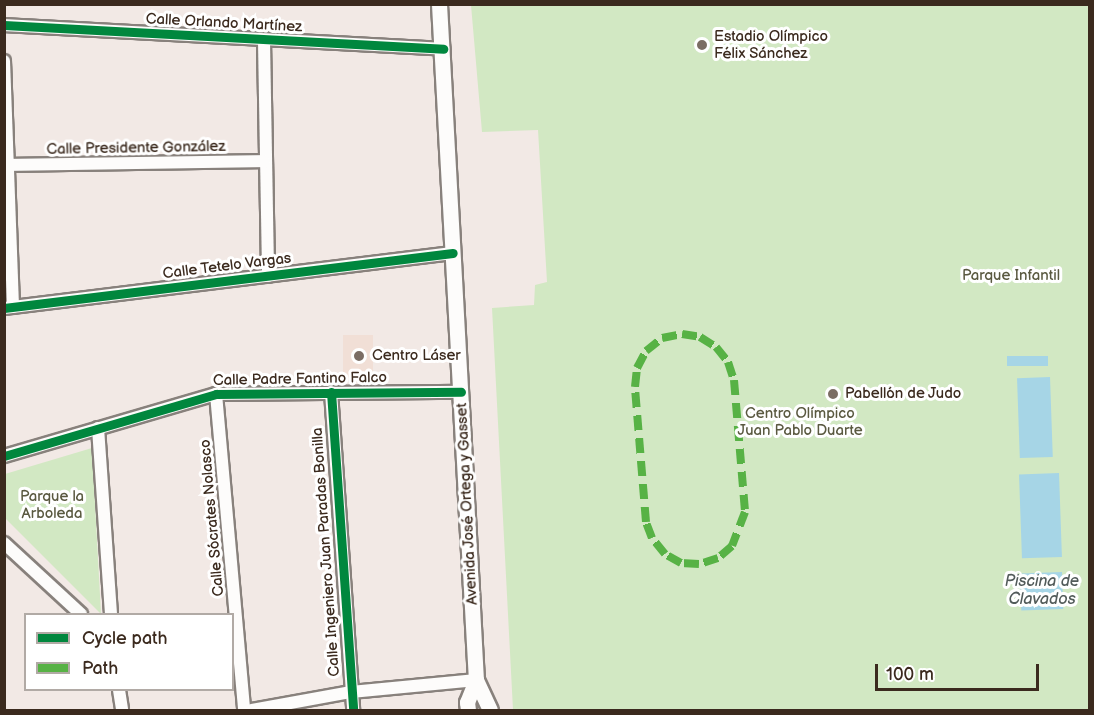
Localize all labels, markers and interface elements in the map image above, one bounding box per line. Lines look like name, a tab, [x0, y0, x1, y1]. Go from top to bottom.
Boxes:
street label: Calle Orlando Martínez	[145, 10, 303, 36]
place label: Estadio Olímpico Félix Sánchez	[714, 27, 828, 62]
marker: Estadio Olímpico Félix Sánchez	[695, 38, 709, 52]
street label: Calle Presidente González	[46, 137, 226, 159]
street label: Calle Tetelo Vargas	[161, 249, 293, 283]
park label: Parque Infantil	[962, 267, 1060, 285]
marker: Centro Láser	[350, 347, 368, 365]
place label: Centro Láser	[372, 347, 461, 365]
street label: Calle Padre Fantino Falco	[213, 368, 387, 390]
place label: Pabellón de Judo	[845, 385, 962, 403]
marker: Pabellón de Judo	[826, 387, 840, 401]
street label: Avenida José Ortega y Gasset	[453, 401, 481, 607]
park label: Centro Olímpico Juan Pablo Duarte	[737, 404, 863, 439]
street label: Calle Ingeniero Juan Paradas Bonilla	[308, 426, 344, 678]
street label: Calle Sócrates Nolasco	[196, 439, 228, 597]
park label: Parque la Arboleda	[20, 487, 84, 522]
water label: Piscina de Clavados	[1005, 572, 1079, 610]
legend	[24, 613, 234, 691]
text: Cycle path	[82, 628, 168, 649]
scale bar	[878, 652, 1042, 690]
text: Path	[82, 658, 118, 679]
text: 100 m	[886, 664, 934, 685]

